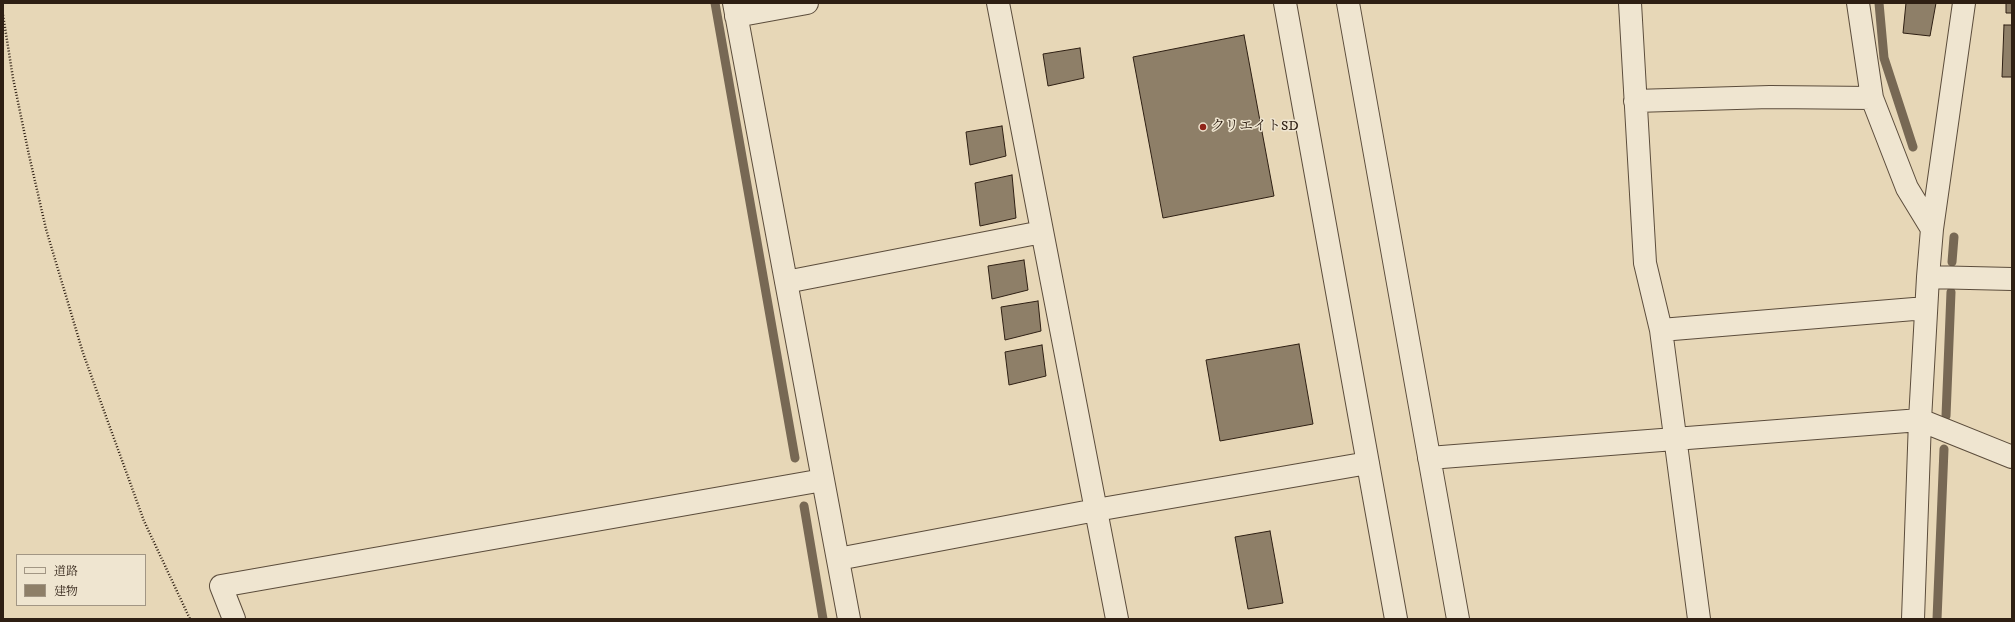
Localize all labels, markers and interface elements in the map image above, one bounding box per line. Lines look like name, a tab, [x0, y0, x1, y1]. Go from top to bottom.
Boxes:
place label: クリエイトSD	[1211, 119, 1299, 135]
marker: クリエイトSD	[1198, 122, 1208, 132]
legend	[16, 554, 146, 606]
text: 道路	[54, 564, 78, 579]
text: 建物	[54, 584, 78, 599]

